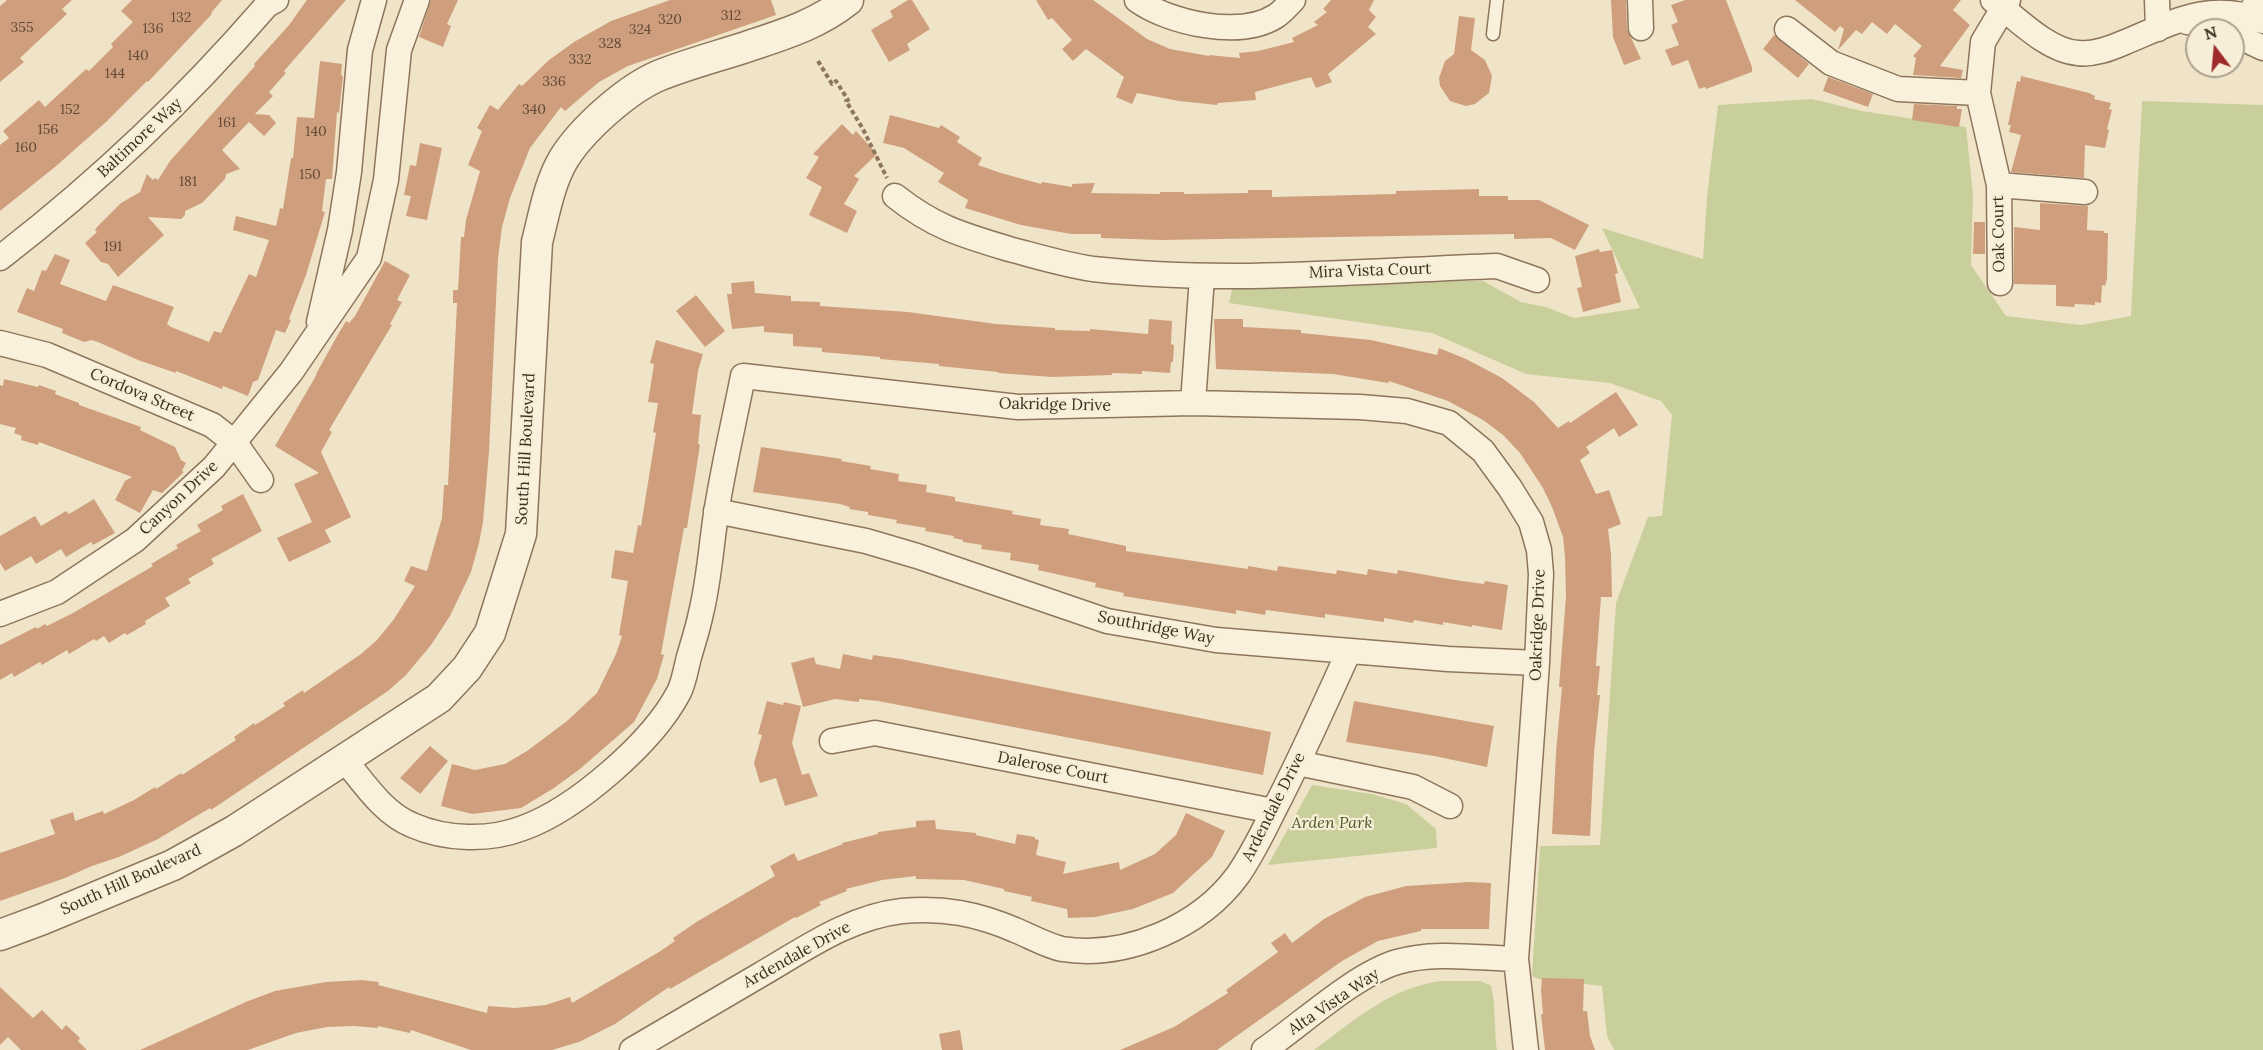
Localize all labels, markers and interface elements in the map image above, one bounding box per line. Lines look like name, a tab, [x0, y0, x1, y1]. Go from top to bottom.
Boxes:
house number: 312	[721, 8, 741, 24]
house number: 132	[171, 10, 191, 26]
house number: 320	[658, 12, 682, 28]
north arrow	[2185, 18, 2245, 78]
house number: 355	[10, 20, 34, 36]
house number: 136	[143, 21, 163, 37]
text: N	[2202, 21, 2219, 44]
house number: 324	[629, 22, 651, 38]
house number: 328	[598, 36, 622, 52]
house number: 140	[127, 48, 149, 64]
house number: 332	[568, 52, 592, 68]
house number: 144	[105, 66, 125, 82]
house number: 336	[542, 74, 566, 90]
street label: Baltimore Way	[94, 94, 186, 182]
house number: 152	[60, 102, 80, 118]
house number: 340	[522, 102, 546, 118]
house number: 161	[218, 115, 236, 131]
house number: 156	[38, 122, 58, 138]
house number: 140	[305, 124, 327, 140]
house number: 160	[15, 140, 37, 156]
house number: 150	[299, 167, 321, 183]
house number: 181	[179, 174, 197, 190]
street label: Oak Court	[1989, 195, 2009, 273]
house number: 191	[104, 239, 122, 255]
street label: Mira Vista Court	[1308, 259, 1432, 283]
street label: Cordova Street	[87, 364, 197, 426]
street label: South Hill Boulevard	[512, 373, 540, 525]
street label: Oakridge Drive	[999, 394, 1111, 416]
street label: Canyon Drive	[136, 457, 222, 539]
street label: Oakridge Drive	[1526, 569, 1550, 681]
street label: Southridge Way	[1096, 607, 1216, 649]
street label: Dalerose Court	[996, 748, 1110, 788]
street label: Ardendale Drive	[1238, 749, 1310, 865]
park label: Arden Park	[1291, 813, 1373, 833]
street label: South Hill Boulevard	[58, 840, 204, 920]
street label: Ardendale Drive	[740, 918, 854, 992]
street label: Alta Vista Way	[1285, 965, 1383, 1039]

